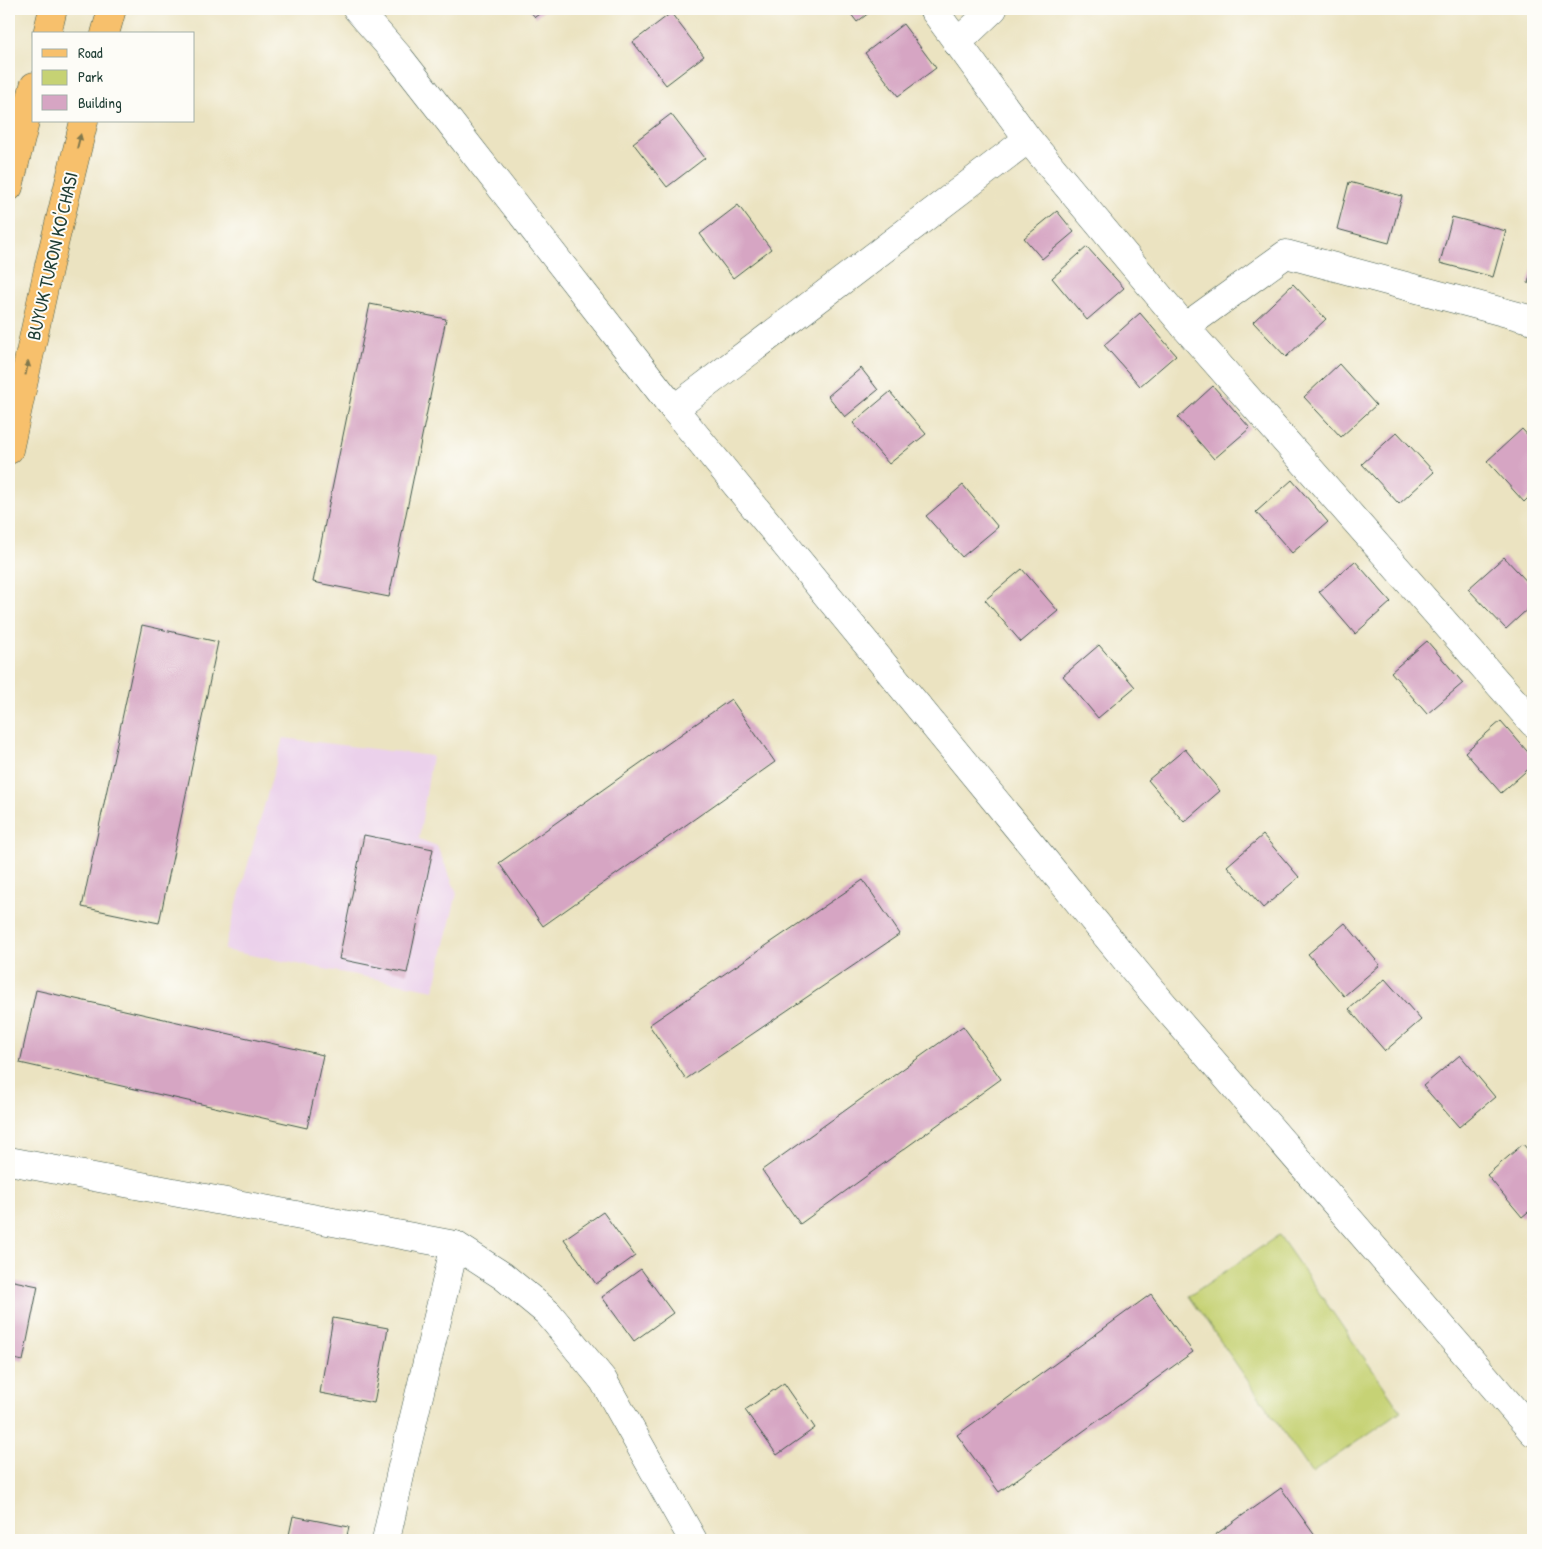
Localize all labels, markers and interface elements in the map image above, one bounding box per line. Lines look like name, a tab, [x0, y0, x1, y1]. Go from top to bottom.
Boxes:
legend	[32, 32, 195, 122]
text: Road	[78, 42, 103, 63]
text: Park	[78, 66, 103, 87]
text: Building	[78, 92, 122, 113]
one-way arrow	[75, 134, 83, 149]
street label: BUYUK TURON KO'CHASI	[20, 169, 84, 343]
one-way arrow	[23, 359, 31, 375]

